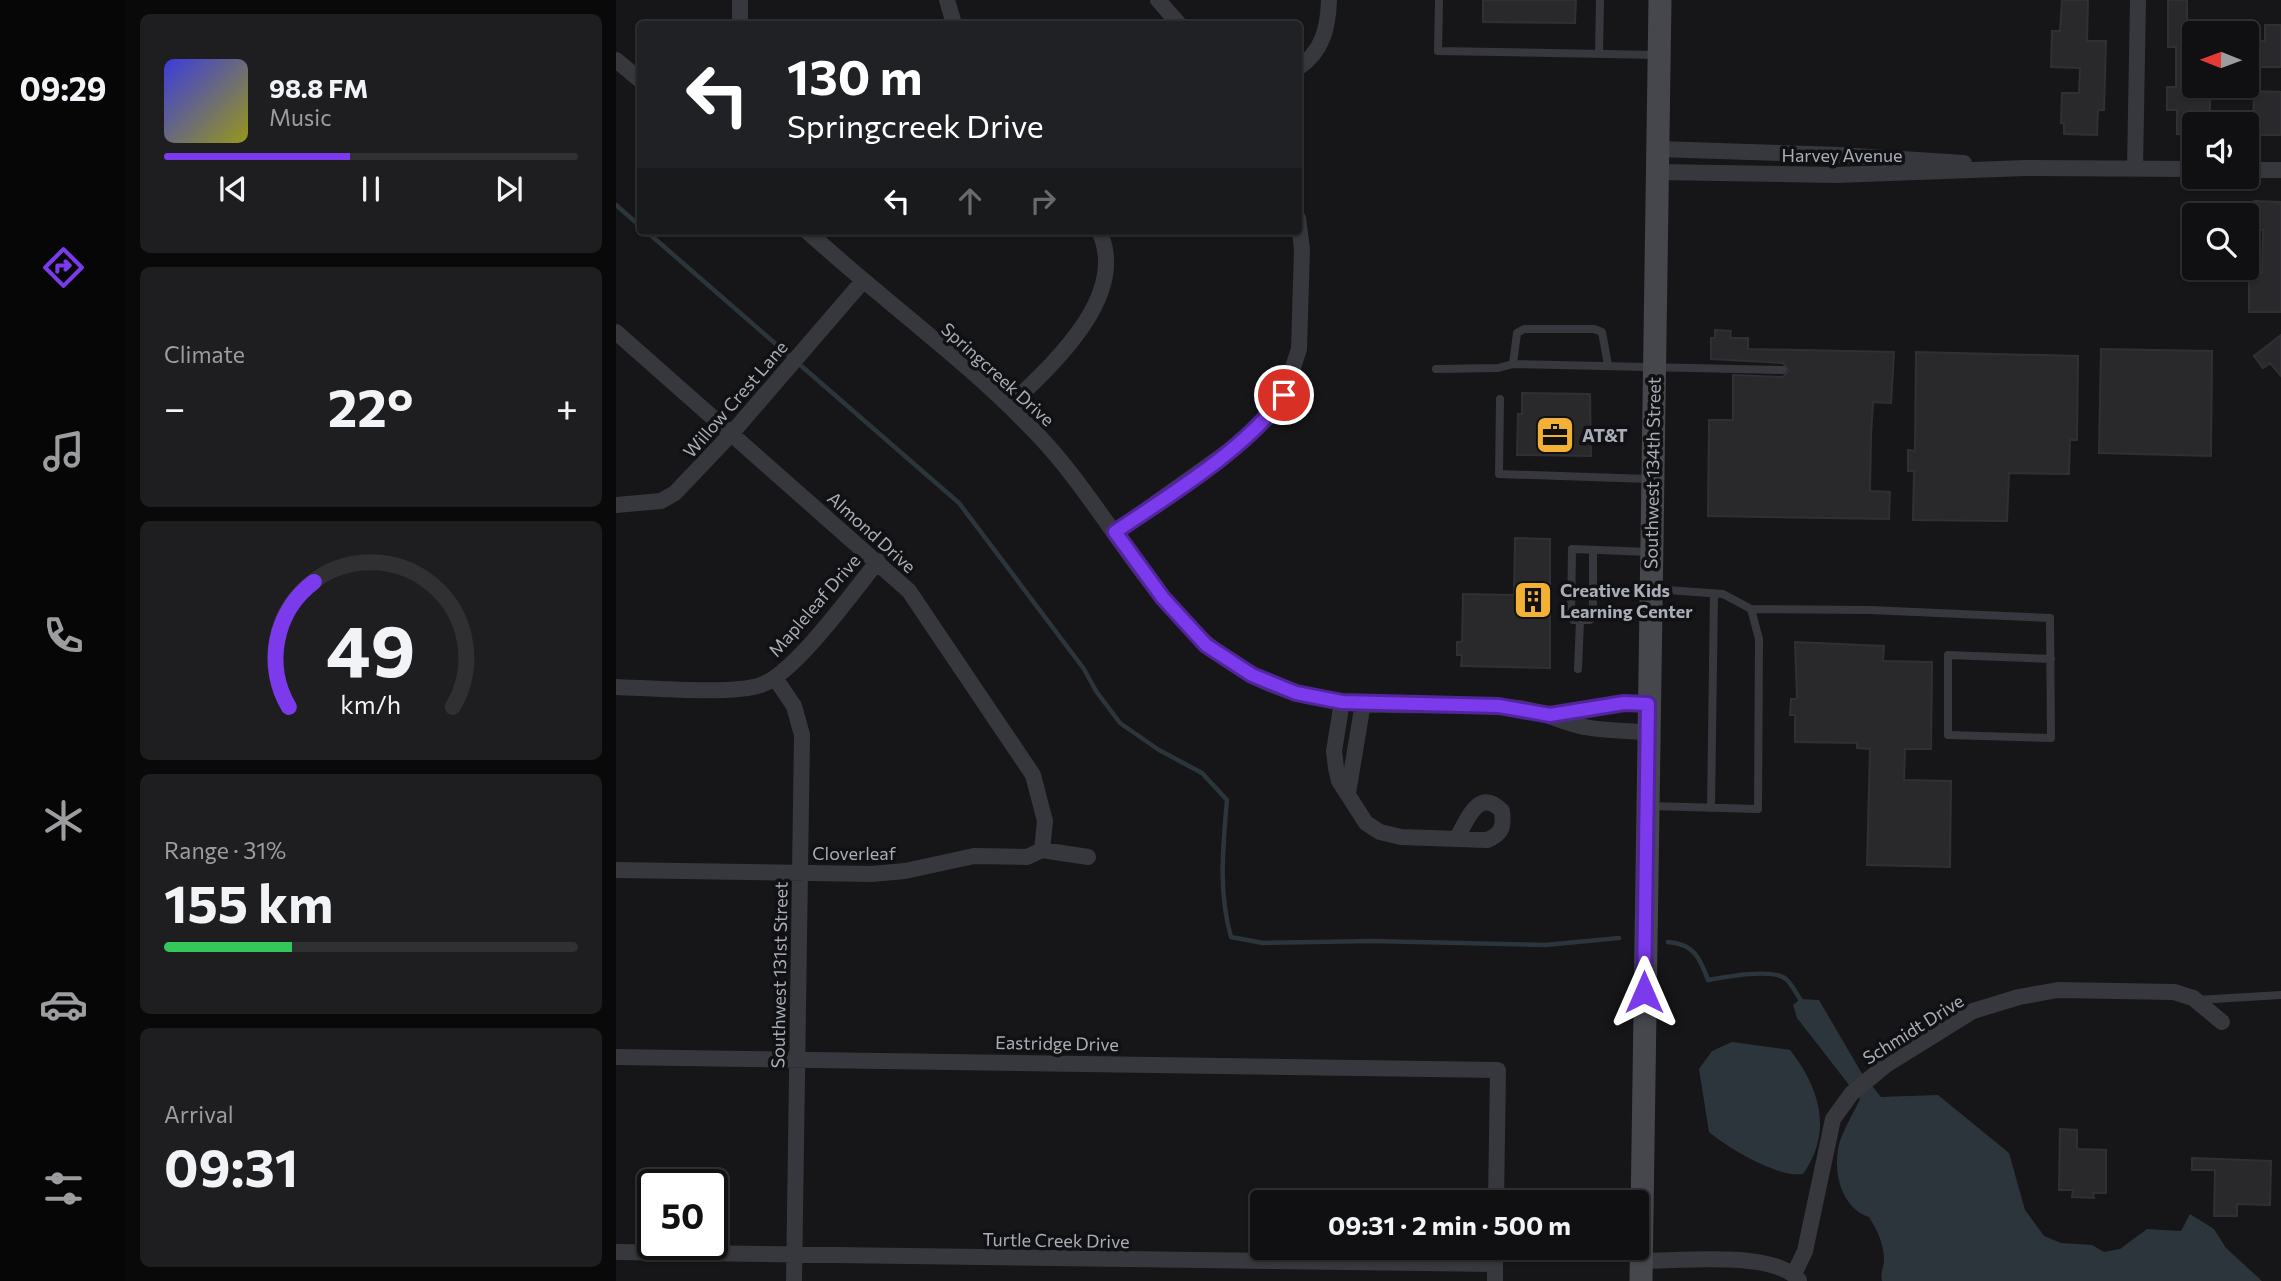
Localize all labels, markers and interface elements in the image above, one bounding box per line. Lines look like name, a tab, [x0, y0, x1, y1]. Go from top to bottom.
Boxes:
north arrow	[2182, 21, 2259, 98]
map controls	[2182, 21, 2259, 280]
text: 130 m	[787, 45, 922, 105]
icon: left	[672, 49, 763, 140]
text: 09:29	[19, 68, 107, 108]
text: 98.8 FM	[269, 72, 368, 103]
text: Music	[269, 103, 332, 131]
text: Springcreek Drive	[787, 105, 1044, 145]
button: sound	[2182, 112, 2259, 189]
street label: Harvey Avenue	[1781, 144, 1903, 166]
icon: previous	[214, 170, 252, 208]
icon: pause	[352, 170, 390, 208]
icon: next	[490, 170, 528, 208]
icon: left	[878, 182, 916, 220]
icon: ahead	[951, 182, 989, 220]
icon: right	[1024, 182, 1062, 220]
button: search	[2182, 203, 2259, 280]
icon: directions	[39, 243, 88, 292]
street label: Springcreek Drive	[937, 318, 1059, 430]
street label: Willow Crest Lane	[678, 336, 792, 462]
text: Climate	[164, 340, 245, 368]
pin	[1254, 365, 1314, 425]
text: 22°	[328, 374, 413, 438]
icon: arrive	[1265, 376, 1303, 414]
street label: Southwest 134th Street	[1639, 377, 1665, 569]
text: −	[164, 383, 186, 430]
text: +	[556, 383, 578, 430]
office icon: AT&T	[1534, 414, 1576, 456]
place label: AT&T	[1582, 424, 1628, 446]
icon: music	[39, 427, 88, 476]
street label: Almond Drive	[823, 487, 921, 577]
street label: Mapleleaf Drive	[763, 549, 865, 661]
building icon: Creative Kids Learning Center	[1512, 579, 1554, 621]
place label: Creative Kids Learning Center	[1560, 579, 1693, 622]
text: 49	[326, 603, 416, 692]
icon: phone	[39, 611, 88, 660]
text: km/h	[341, 688, 401, 718]
icon: climate	[39, 796, 88, 845]
text: Range · 31%	[164, 836, 286, 864]
street label: Cloverleaf	[812, 842, 897, 864]
text: 155 km	[164, 870, 333, 934]
street label: Southwest 131st Street	[766, 881, 792, 1069]
position arrow	[1607, 955, 1681, 1029]
icon: car	[39, 980, 88, 1029]
street label: Schmidt Drive	[1858, 989, 1968, 1069]
street label: Eastridge Drive	[995, 1031, 1119, 1055]
text: Arrival	[164, 1100, 234, 1128]
text: 09:31	[164, 1134, 298, 1198]
icon: filters	[39, 1164, 88, 1213]
speed limit sign: 50	[637, 1169, 728, 1260]
text: 09:31 · 2 min · 500 m	[1328, 1209, 1571, 1240]
street label: Turtle Creek Drive	[982, 1228, 1130, 1252]

